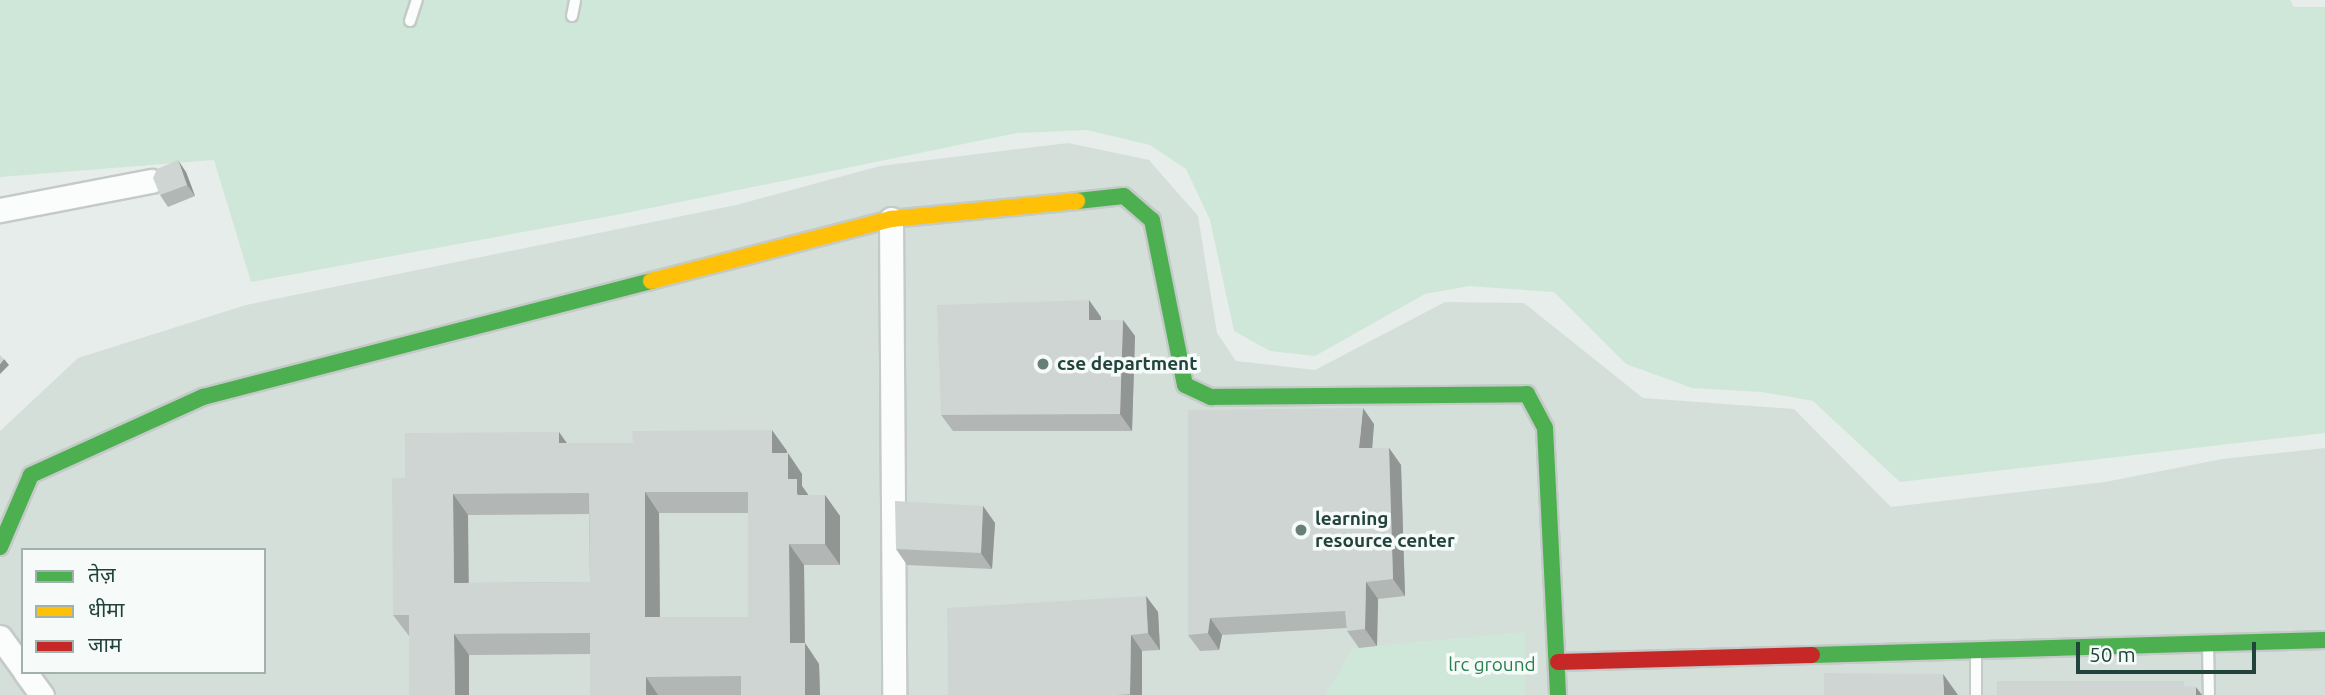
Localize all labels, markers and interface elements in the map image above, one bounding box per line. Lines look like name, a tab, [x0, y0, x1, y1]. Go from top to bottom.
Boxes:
place label: cse department	[1057, 353, 1197, 375]
marker: cse department	[1035, 356, 1051, 372]
place label: learning resource center	[1315, 508, 1455, 552]
marker: learning resource center	[1293, 522, 1309, 538]
legend	[21, 548, 266, 674]
text: तेज़	[88, 562, 116, 586]
text: धीमा	[88, 597, 124, 621]
scale bar	[2080, 628, 2260, 672]
text: जाम	[88, 632, 122, 656]
text: 50 m	[2089, 642, 2136, 666]
park label: lrc ground	[1448, 654, 1536, 676]

